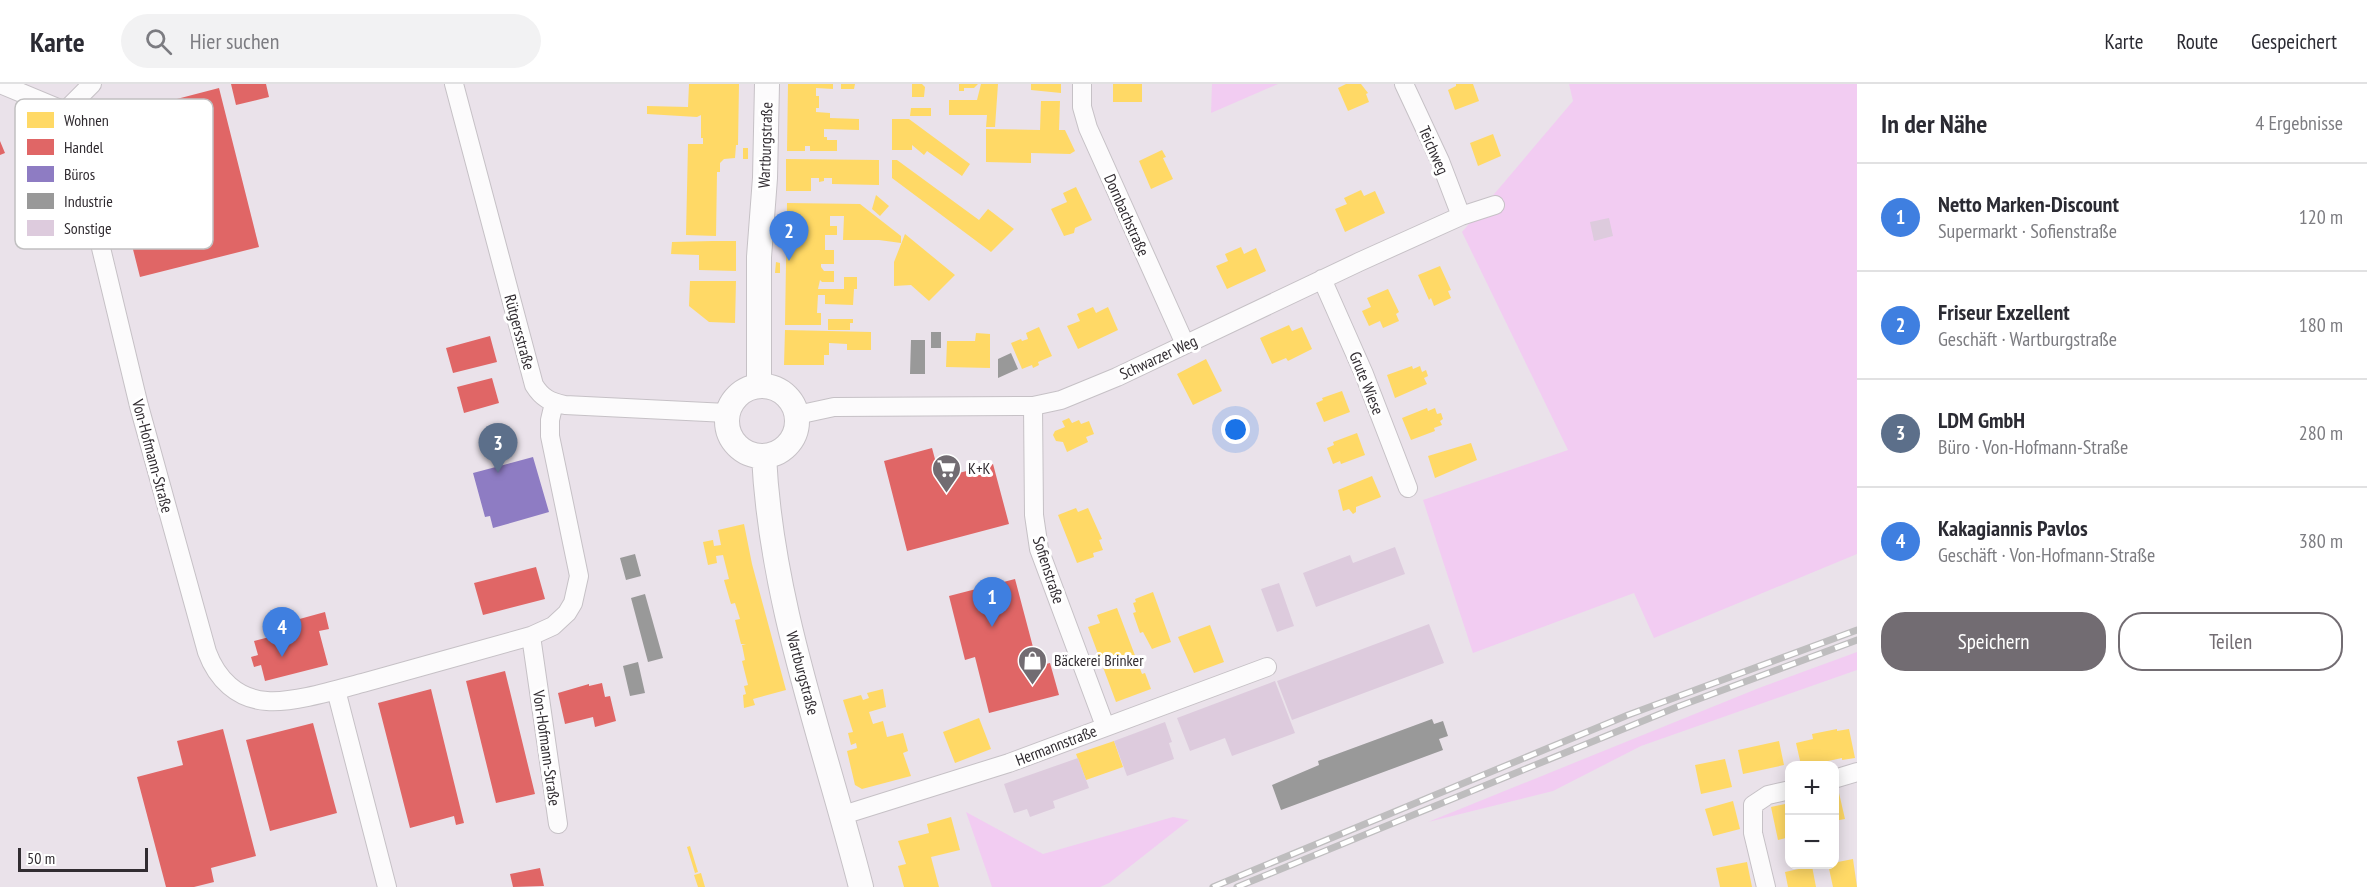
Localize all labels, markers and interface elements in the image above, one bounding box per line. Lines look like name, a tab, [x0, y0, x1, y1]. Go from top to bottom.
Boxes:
search box	[121, 14, 541, 68]
text: Karte	[30, 23, 85, 60]
icon: search	[142, 25, 175, 58]
text: Hier suchen	[190, 27, 279, 55]
text: Karte	[2105, 28, 2143, 55]
text: Route	[2176, 28, 2218, 55]
text: Gespeichert	[2251, 28, 2337, 55]
legend	[15, 99, 213, 249]
street label: Wartburgstraße	[754, 102, 776, 188]
text: In der Nähe	[1881, 107, 1987, 140]
text: Wohnen	[64, 110, 109, 130]
text: 4 Ergebnisse	[2255, 110, 2343, 136]
street label: Teichweg	[1414, 123, 1454, 177]
text: Handel	[64, 137, 104, 157]
text: Büros	[64, 164, 95, 184]
street label: Dornbachstraße	[1100, 171, 1154, 259]
text: Netto Marken-Discount	[1938, 190, 2119, 218]
text: Industrie	[64, 191, 113, 211]
text: 1	[1896, 204, 1905, 230]
text: 120 m	[2299, 204, 2343, 230]
pin: 2	[770, 212, 808, 261]
text: Sonstige	[64, 218, 112, 238]
text: Supermarkt · Sofienstraße	[1938, 218, 2117, 244]
street label: Rütgersstraße	[500, 292, 540, 372]
text: Friseur Exzellent	[1938, 298, 2070, 326]
text: 2	[1896, 312, 1905, 338]
text: 180 m	[2299, 312, 2343, 338]
text: Geschäft · Wartburgstraße	[1938, 326, 2117, 352]
street label: Schwarzer Weg	[1116, 330, 1200, 384]
street label: Grute Wiese	[1345, 349, 1389, 417]
street label: Von-Hofmann-Straße	[128, 396, 178, 515]
text: LDM GmbH	[1938, 406, 2025, 434]
your location	[1221, 415, 1250, 444]
text: 3	[1896, 420, 1905, 446]
text: 280 m	[2299, 420, 2343, 446]
pin: 3	[478, 424, 518, 473]
text: Büro · Von-Hofmann-Straße	[1938, 434, 2128, 460]
supermarket icon: K+K	[931, 452, 963, 494]
place label: K+K	[968, 458, 991, 478]
text: Kakagiannis Pavlos	[1938, 514, 2088, 542]
text: 4	[1896, 528, 1905, 554]
text: 380 m	[2299, 528, 2343, 554]
street label: Sofienstraße	[1029, 534, 1069, 606]
text: Geschäft · Von-Hofmann-Straße	[1938, 542, 2155, 568]
pin: 1	[972, 578, 1012, 627]
pin: 4	[262, 608, 302, 657]
button: Speichern	[1881, 612, 2106, 671]
button: Teilen	[2118, 612, 2343, 671]
street label: Wartburgstraße	[782, 629, 824, 717]
shop icon: Bäckerei Brinker	[1017, 644, 1049, 686]
place label: Bäckerei Brinker	[1054, 650, 1144, 670]
street label: Von-Hofmann-Straße	[529, 688, 565, 807]
street label: Hermannstraße	[1013, 720, 1099, 770]
map controls	[1785, 761, 1839, 869]
button: +	[1785, 761, 1839, 815]
button: −	[1785, 815, 1839, 869]
scale bar	[18, 845, 148, 872]
text: 50 m	[27, 848, 55, 868]

